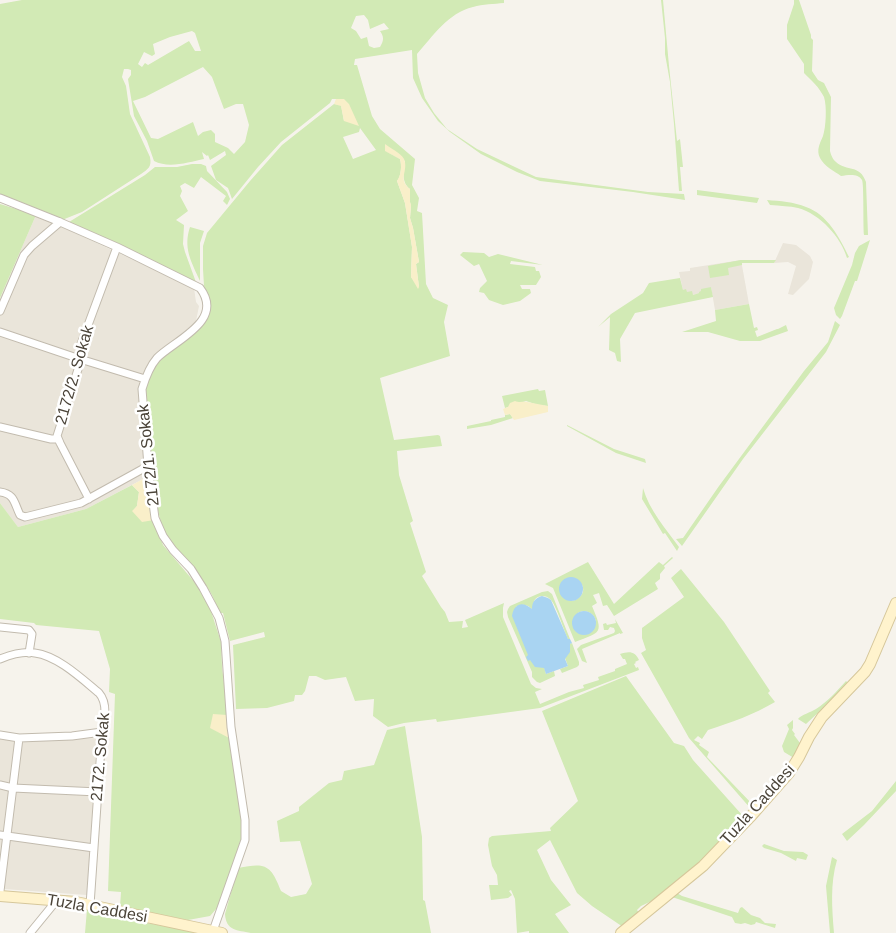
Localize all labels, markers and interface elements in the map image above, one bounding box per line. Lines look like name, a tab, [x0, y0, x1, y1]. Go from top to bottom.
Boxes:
street label: 2172/2. Sokak	[52, 323, 98, 427]
street label: 2172/1. Sokak	[134, 403, 164, 507]
street label: 2172. Sokak	[88, 712, 114, 802]
street label: Tuzla Caddesi	[717, 761, 799, 849]
street label: Tuzla Caddesi	[45, 891, 149, 927]

